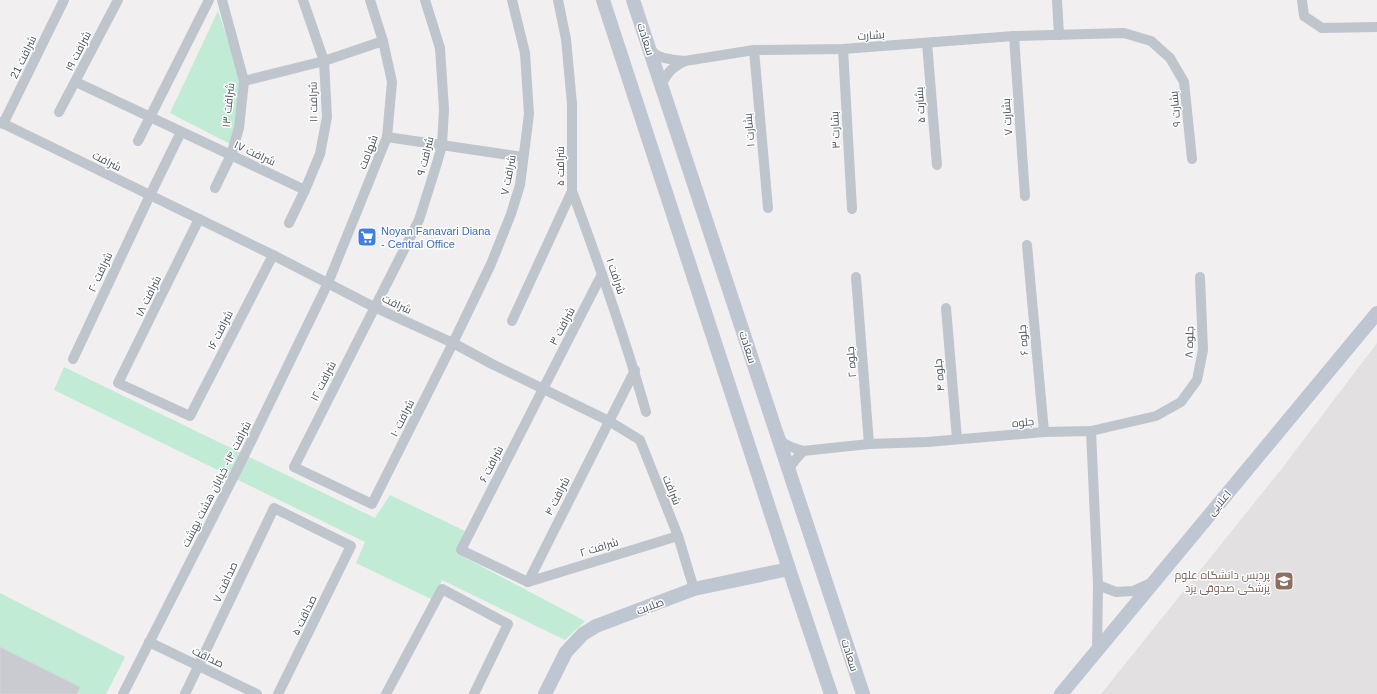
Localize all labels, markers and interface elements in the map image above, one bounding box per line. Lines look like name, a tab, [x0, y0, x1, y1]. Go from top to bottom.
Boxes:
street label: سعادت	[635, 21, 657, 57]
street label: بشارت	[857, 28, 885, 43]
street label: شرافت ۱۹	[63, 29, 94, 73]
street label: شرافت 21	[7, 34, 39, 81]
street label: شرافت ۱۳	[220, 82, 237, 128]
street label: شرافت ۱۱	[307, 82, 320, 122]
street label: بشارت ۵	[913, 86, 928, 124]
street label: بشارت ۹	[1167, 90, 1184, 128]
street label: بشارت ۷	[1000, 98, 1015, 136]
street label: بشارت ۳	[828, 111, 843, 149]
street label: بشارت ۱	[742, 113, 757, 147]
street label: شهامت	[356, 133, 381, 171]
street label: شرافت ۹	[414, 135, 437, 177]
street label: شرافت ۱۷	[232, 138, 278, 169]
street label: شرافت ۵	[554, 146, 567, 186]
street label: شرافت	[90, 149, 123, 174]
street label: شرافت ۷	[498, 154, 519, 196]
place label: Noyan Fanavari Diana - Central Office	[381, 225, 491, 250]
supermarket icon: Noyan Fanavari Diana - Central Office	[356, 226, 378, 248]
street label: شرافت ۲۰	[86, 250, 115, 294]
street label: شرافت ۱	[603, 256, 628, 296]
street label: شرافت ۱۸	[133, 274, 164, 319]
street label: شرافت	[380, 292, 414, 317]
street label: شرافت ۳	[547, 305, 578, 348]
street label: شرافت ۱۶	[205, 308, 236, 352]
street label: جلوه ۶	[1016, 324, 1031, 356]
street label: جلوه ۸	[1182, 326, 1197, 358]
street label: سعادت	[737, 329, 759, 365]
street label: جلوه ۲	[844, 346, 859, 378]
street label: جلوه ۴	[932, 358, 947, 392]
street label: شرافت ۱۲	[308, 359, 339, 403]
street label: شرافت ۱۰	[388, 397, 417, 439]
street label: جلوه	[1011, 415, 1035, 430]
street label: شرافت ۱۴- خیابان هشت بهشت	[179, 419, 254, 549]
street label: شرافت ۶	[477, 444, 506, 485]
street label: شرافت	[660, 473, 683, 507]
street label: شرافت ۴	[542, 475, 573, 518]
street label: اعلایی	[1205, 488, 1234, 519]
street label: شرافت ۲	[578, 535, 620, 559]
street label: صداقت ۷	[210, 560, 240, 604]
place label: پردیس دانشگاه علوم پزشکی صدوقی یزد	[1174, 569, 1270, 595]
school or university icon: پردیس دانشگاه علوم پزشکی صدوقی یزد	[1273, 570, 1295, 592]
street label: صداقت ۵	[289, 593, 319, 637]
street label: صلابت	[635, 595, 665, 617]
street label: سعادت	[839, 637, 861, 673]
street label: صداقت	[190, 644, 226, 670]

